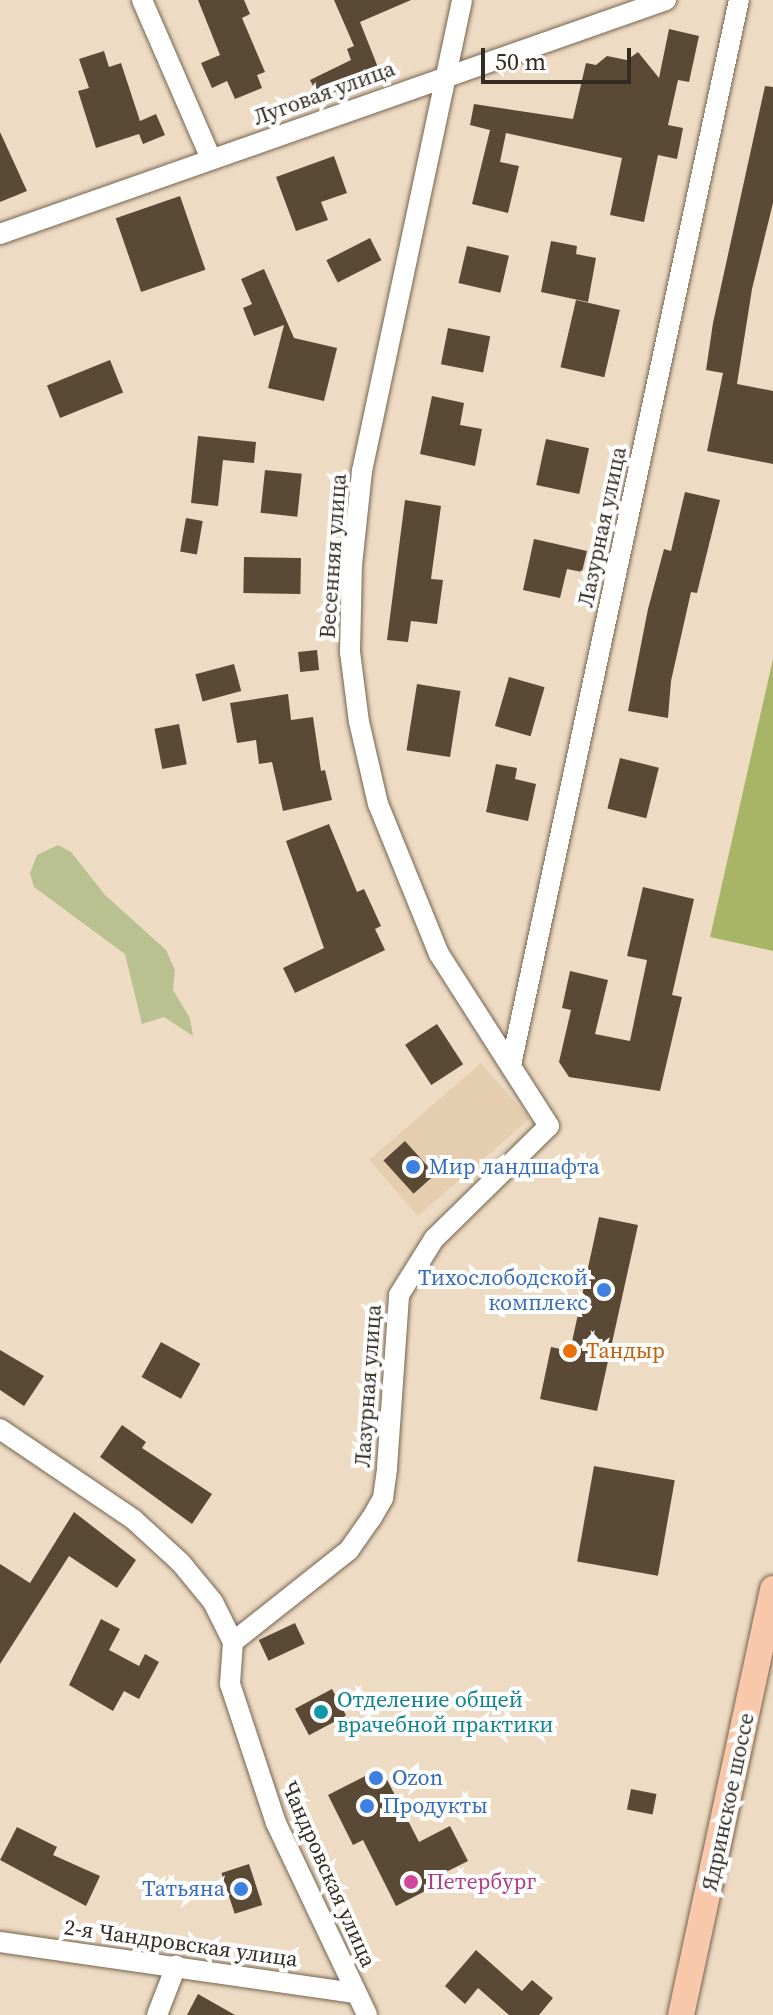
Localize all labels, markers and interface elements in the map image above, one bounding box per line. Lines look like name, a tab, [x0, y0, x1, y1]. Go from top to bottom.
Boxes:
scale bar	[485, 32, 635, 82]
text: 50 m	[495, 45, 546, 78]
street label: Луговая улица	[249, 55, 399, 131]
street label: Лазурная улица	[572, 444, 632, 610]
street label: Весенняя улица	[314, 473, 352, 639]
place label: Мир ландшафта	[429, 1154, 600, 1180]
marker: Мир ландшафта	[404, 1158, 422, 1176]
place label: Тихослободской комплекс	[418, 1264, 588, 1316]
marker: Тихослободской комплекс	[595, 1281, 613, 1299]
street label: Лазурная улица	[349, 1304, 387, 1468]
place label: Тандыр	[586, 1338, 665, 1364]
marker: Тандыр	[561, 1342, 579, 1360]
place label: Отделение общей врачебной практики	[337, 1686, 554, 1738]
marker: Отделение общей врачебной практики	[312, 1703, 330, 1721]
street label: Ядринское шоссе	[696, 1711, 760, 1893]
place label: Ozon	[392, 1765, 443, 1791]
marker: Ozon	[367, 1769, 385, 1787]
street label: Чандровская улица	[276, 1777, 382, 1971]
place label: Продукты	[383, 1793, 488, 1819]
marker: Продукты	[358, 1797, 376, 1815]
place label: Петербург	[427, 1869, 536, 1895]
marker: Петербург	[402, 1873, 420, 1891]
place label: Татьяна	[142, 1876, 225, 1902]
marker: Татьяна	[232, 1880, 250, 1898]
street label: 2-я Чандровская улица	[63, 1914, 299, 1972]

